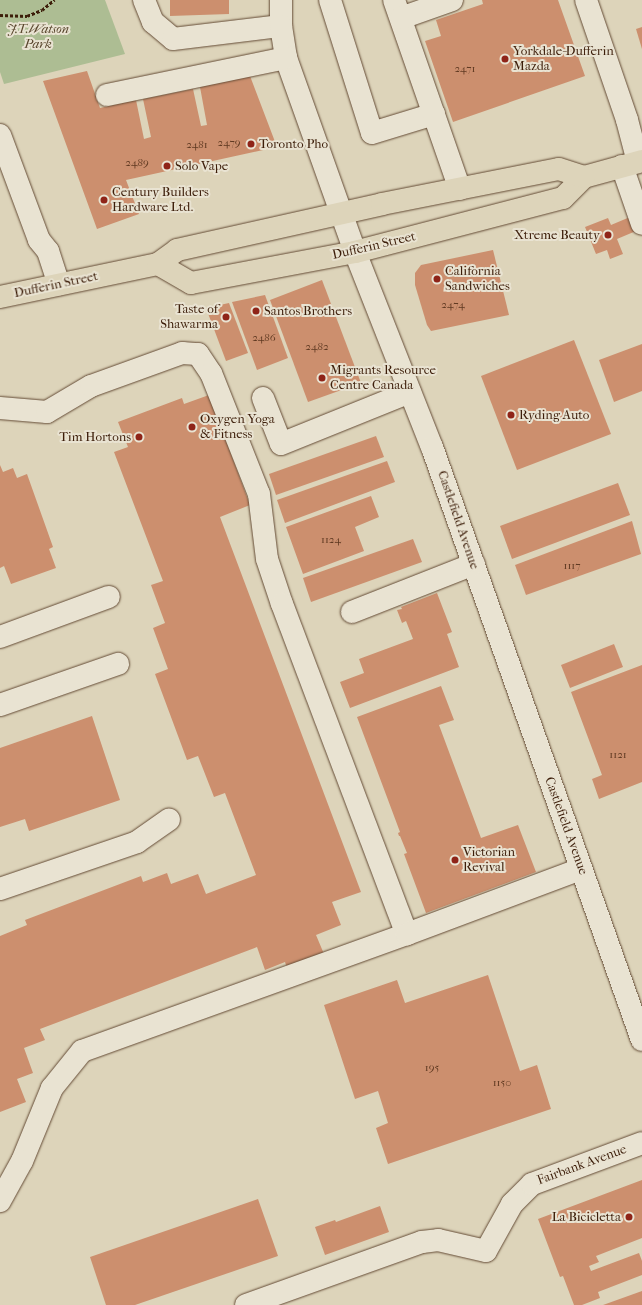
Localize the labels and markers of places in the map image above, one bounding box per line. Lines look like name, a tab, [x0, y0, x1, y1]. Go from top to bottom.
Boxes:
place label: Yorkdale-Dufferin Mazda	[513, 44, 614, 75]
marker: Yorkdale-Dufferin Mazda	[500, 54, 510, 64]
place label: Toronto Pho	[259, 136, 328, 152]
marker: Toronto Pho	[246, 139, 256, 149]
place label: Solo Vape	[175, 158, 228, 174]
marker: Solo Vape	[162, 161, 172, 171]
place label: Century Builders Hardware Ltd.	[112, 185, 209, 216]
marker: Century Builders Hardware Ltd.	[99, 195, 109, 205]
place label: Xtreme Beauty	[514, 227, 600, 243]
marker: Xtreme Beauty	[603, 230, 613, 240]
place label: California Sandwiches	[445, 264, 510, 295]
marker: California Sandwiches	[432, 274, 442, 284]
place label: Taste of Shawarma	[160, 302, 218, 333]
place label: Santos Brothers	[264, 303, 352, 319]
marker: Santos Brothers	[251, 306, 261, 316]
marker: Taste of Shawarma	[221, 312, 231, 322]
place label: Migrants Resource Centre Canada	[330, 363, 436, 394]
marker: Migrants Resource Centre Canada	[317, 373, 327, 383]
place label: Ryding Auto	[519, 407, 589, 423]
marker: Ryding Auto	[506, 410, 516, 420]
place label: Oxygen Yoga & Fitness	[200, 412, 275, 443]
marker: Oxygen Yoga & Fitness	[187, 422, 197, 432]
place label: Tim Hortons	[59, 429, 131, 445]
marker: Tim Hortons	[134, 432, 144, 442]
place label: Victorian Revival	[463, 845, 515, 876]
marker: Victorian Revival	[450, 855, 460, 865]
place label: La Bicicletta	[552, 1209, 621, 1225]
marker: La Bicicletta	[624, 1212, 634, 1222]

